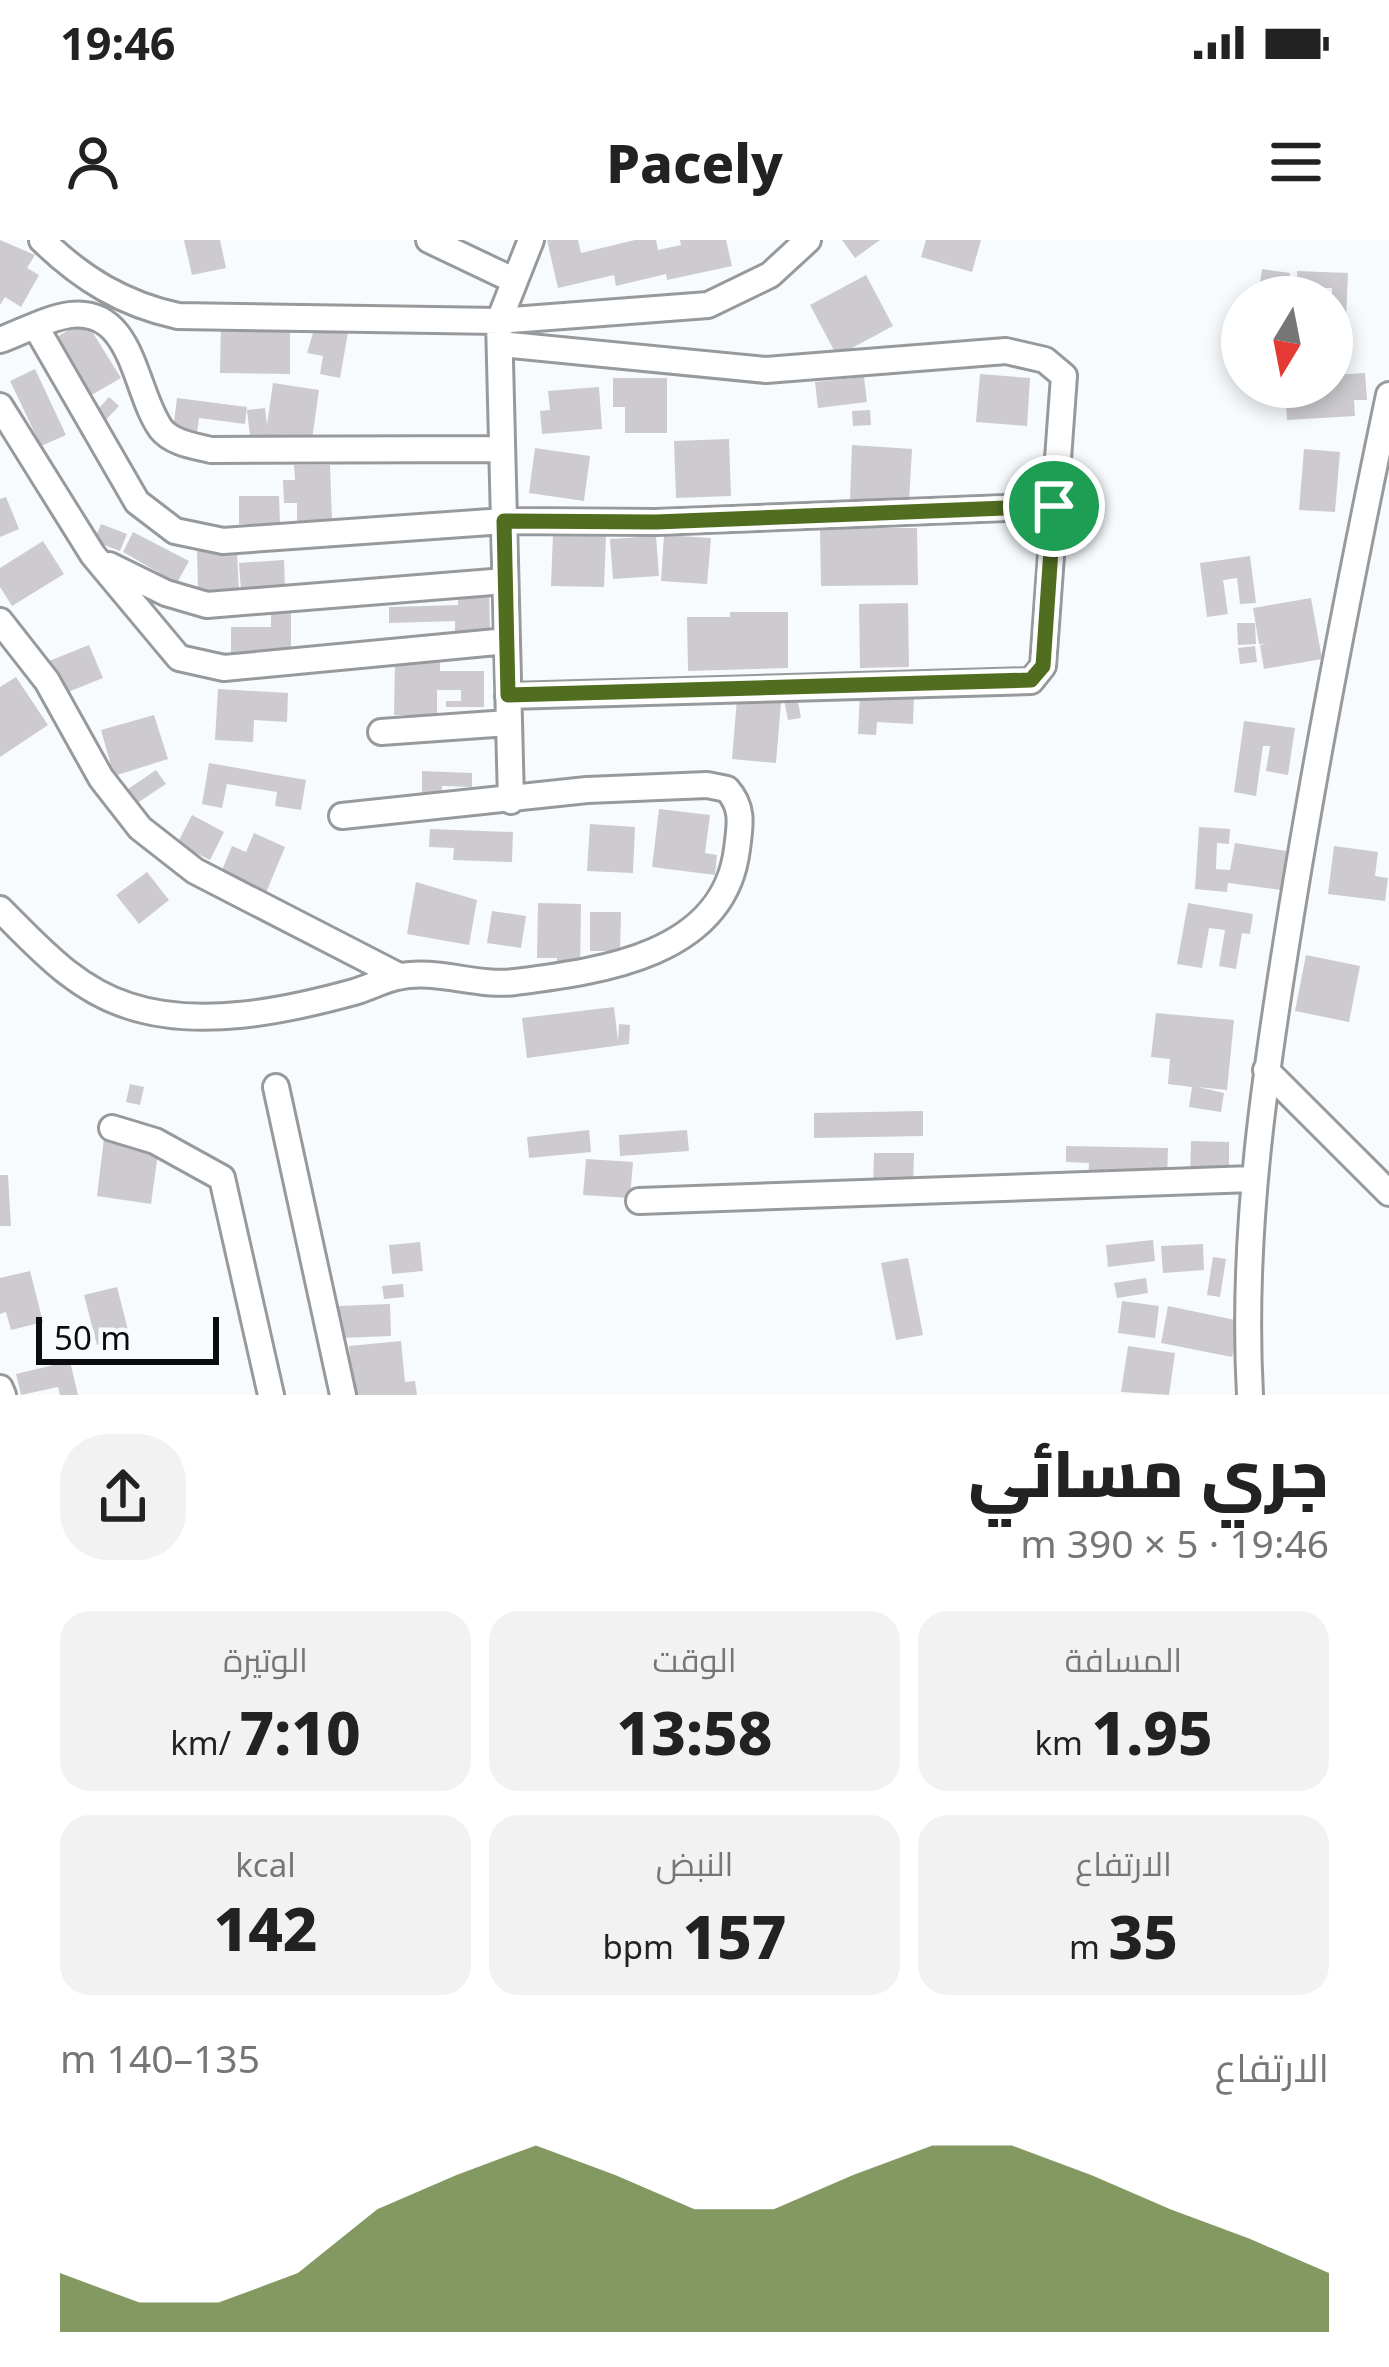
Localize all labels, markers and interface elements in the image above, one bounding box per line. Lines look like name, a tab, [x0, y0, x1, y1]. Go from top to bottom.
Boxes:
text: 19:46	[60, 12, 176, 73]
text: Pacely	[606, 125, 783, 199]
icon: person	[60, 129, 126, 195]
icon: menu	[1263, 129, 1329, 195]
north arrow	[1221, 276, 1353, 408]
map controls	[1221, 276, 1353, 408]
pin	[1003, 455, 1105, 557]
icon: arrive	[1021, 473, 1087, 539]
scale bar	[36, 1311, 219, 1364]
text: 50 m	[54, 1315, 131, 1360]
text: جري مسائي	[968, 1426, 1329, 1516]
button: share	[60, 1434, 186, 1560]
text: 19:46 · 5 × 390 m	[1020, 1516, 1329, 1569]
text: الوتيرة	[223, 1637, 308, 1682]
text: الوقت	[652, 1637, 737, 1682]
text: المسافة	[1065, 1637, 1182, 1682]
text: 7:10	[240, 1691, 361, 1773]
text: 13:58	[617, 1691, 772, 1773]
text: 1.95	[1091, 1691, 1213, 1773]
text: /km	[170, 1720, 240, 1765]
text: km	[1034, 1720, 1091, 1765]
text: النبض	[656, 1841, 733, 1886]
text: الارتفاع	[1075, 1841, 1172, 1886]
text: kcal	[235, 1842, 296, 1887]
text: 142	[213, 1887, 318, 1969]
text: 157	[683, 1895, 787, 1977]
text: 35	[1109, 1895, 1178, 1977]
text: bpm	[602, 1924, 683, 1969]
text: m	[1069, 1924, 1109, 1969]
text: 135–140 m	[60, 2031, 260, 2084]
text: الارتفاع	[1215, 2040, 1329, 2093]

